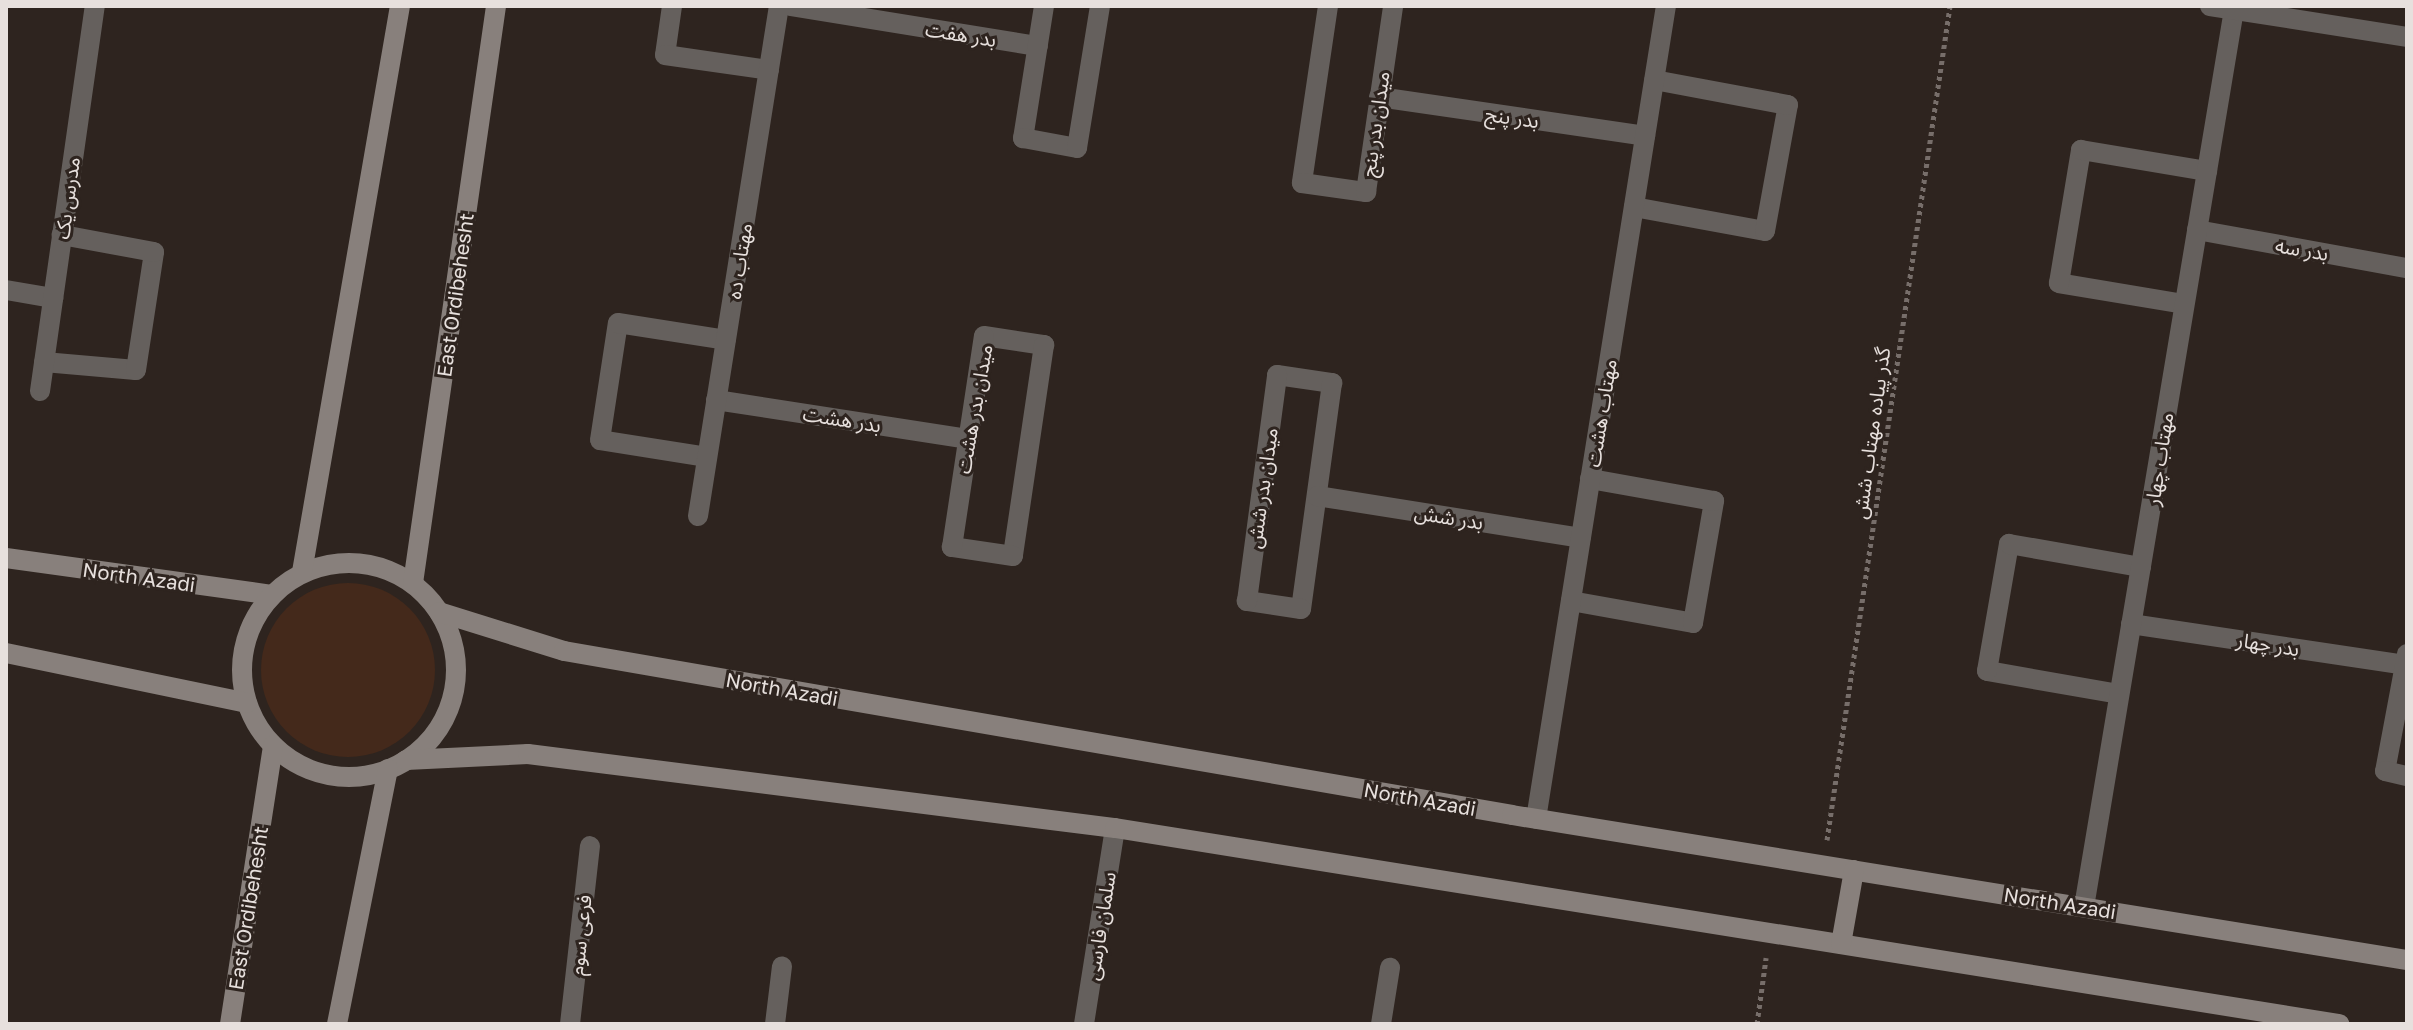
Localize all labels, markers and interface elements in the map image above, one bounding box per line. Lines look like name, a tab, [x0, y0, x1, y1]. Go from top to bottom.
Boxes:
street label: بدر هفت	[924, 17, 998, 51]
street label: میدان بدر پنج	[1356, 70, 1394, 178]
street label: بدر پنج	[1484, 101, 1540, 133]
street label: مدرس یک	[49, 155, 85, 241]
street label: East Ordibehesht	[432, 211, 478, 379]
street label: مهتاب ده	[721, 221, 757, 301]
street label: بدر سه	[2273, 233, 2331, 265]
street label: میدان بدر هشت	[951, 343, 997, 475]
street label: گذر پیاده مهتاب شش	[1847, 346, 1895, 520]
street label: مهتاب هشت	[1581, 357, 1621, 469]
street label: بدر هشت	[801, 401, 883, 437]
street label: مهتاب چهار	[2140, 411, 2178, 507]
street label: میدان بدر شش	[1242, 426, 1282, 550]
street label: بدر شش	[1413, 500, 1485, 534]
street label: North Azadi	[81, 557, 197, 597]
street label: بدر چهار	[2235, 627, 2301, 661]
street label: North Azadi	[724, 667, 840, 711]
street label: North Azadi	[1362, 777, 1478, 821]
street label: East Ordibehesht	[223, 824, 273, 992]
street label: سلمان فارسی	[1080, 870, 1120, 982]
street label: North Azadi	[2002, 882, 2118, 924]
street label: فرعی سوم	[564, 893, 596, 977]

